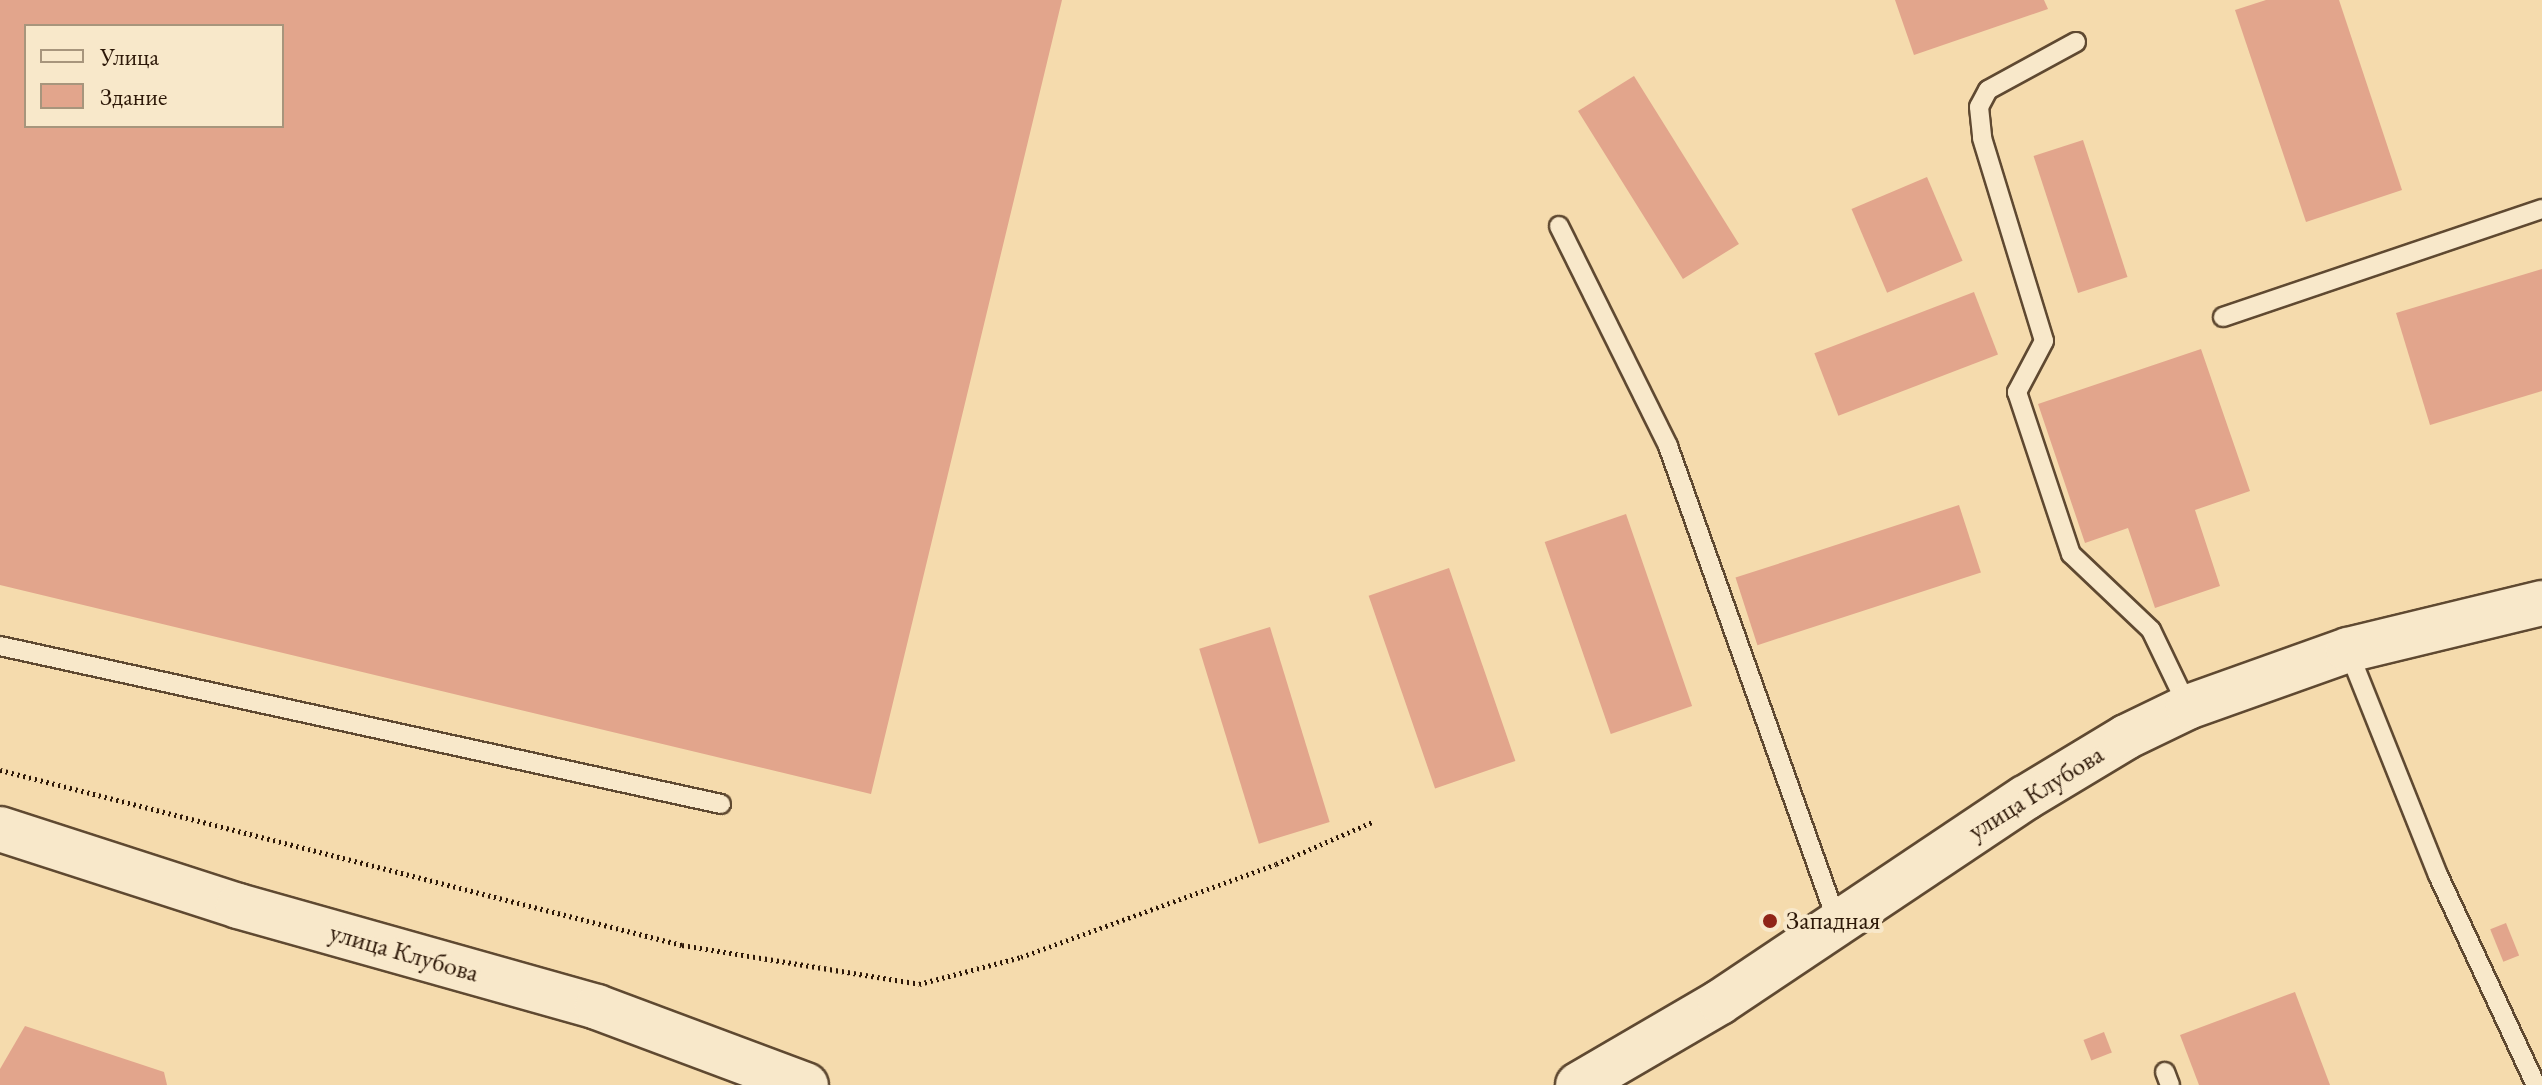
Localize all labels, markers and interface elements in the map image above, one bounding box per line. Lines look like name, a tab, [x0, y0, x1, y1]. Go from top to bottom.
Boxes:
legend	[24, 24, 284, 128]
text: Улица	[100, 41, 159, 72]
text: Здание	[100, 81, 167, 112]
street label: улица Клубова	[1963, 739, 2109, 847]
place label: Западная	[1786, 905, 1880, 937]
marker: Западная	[1761, 912, 1779, 930]
street label: улица Клубова	[326, 917, 482, 989]

